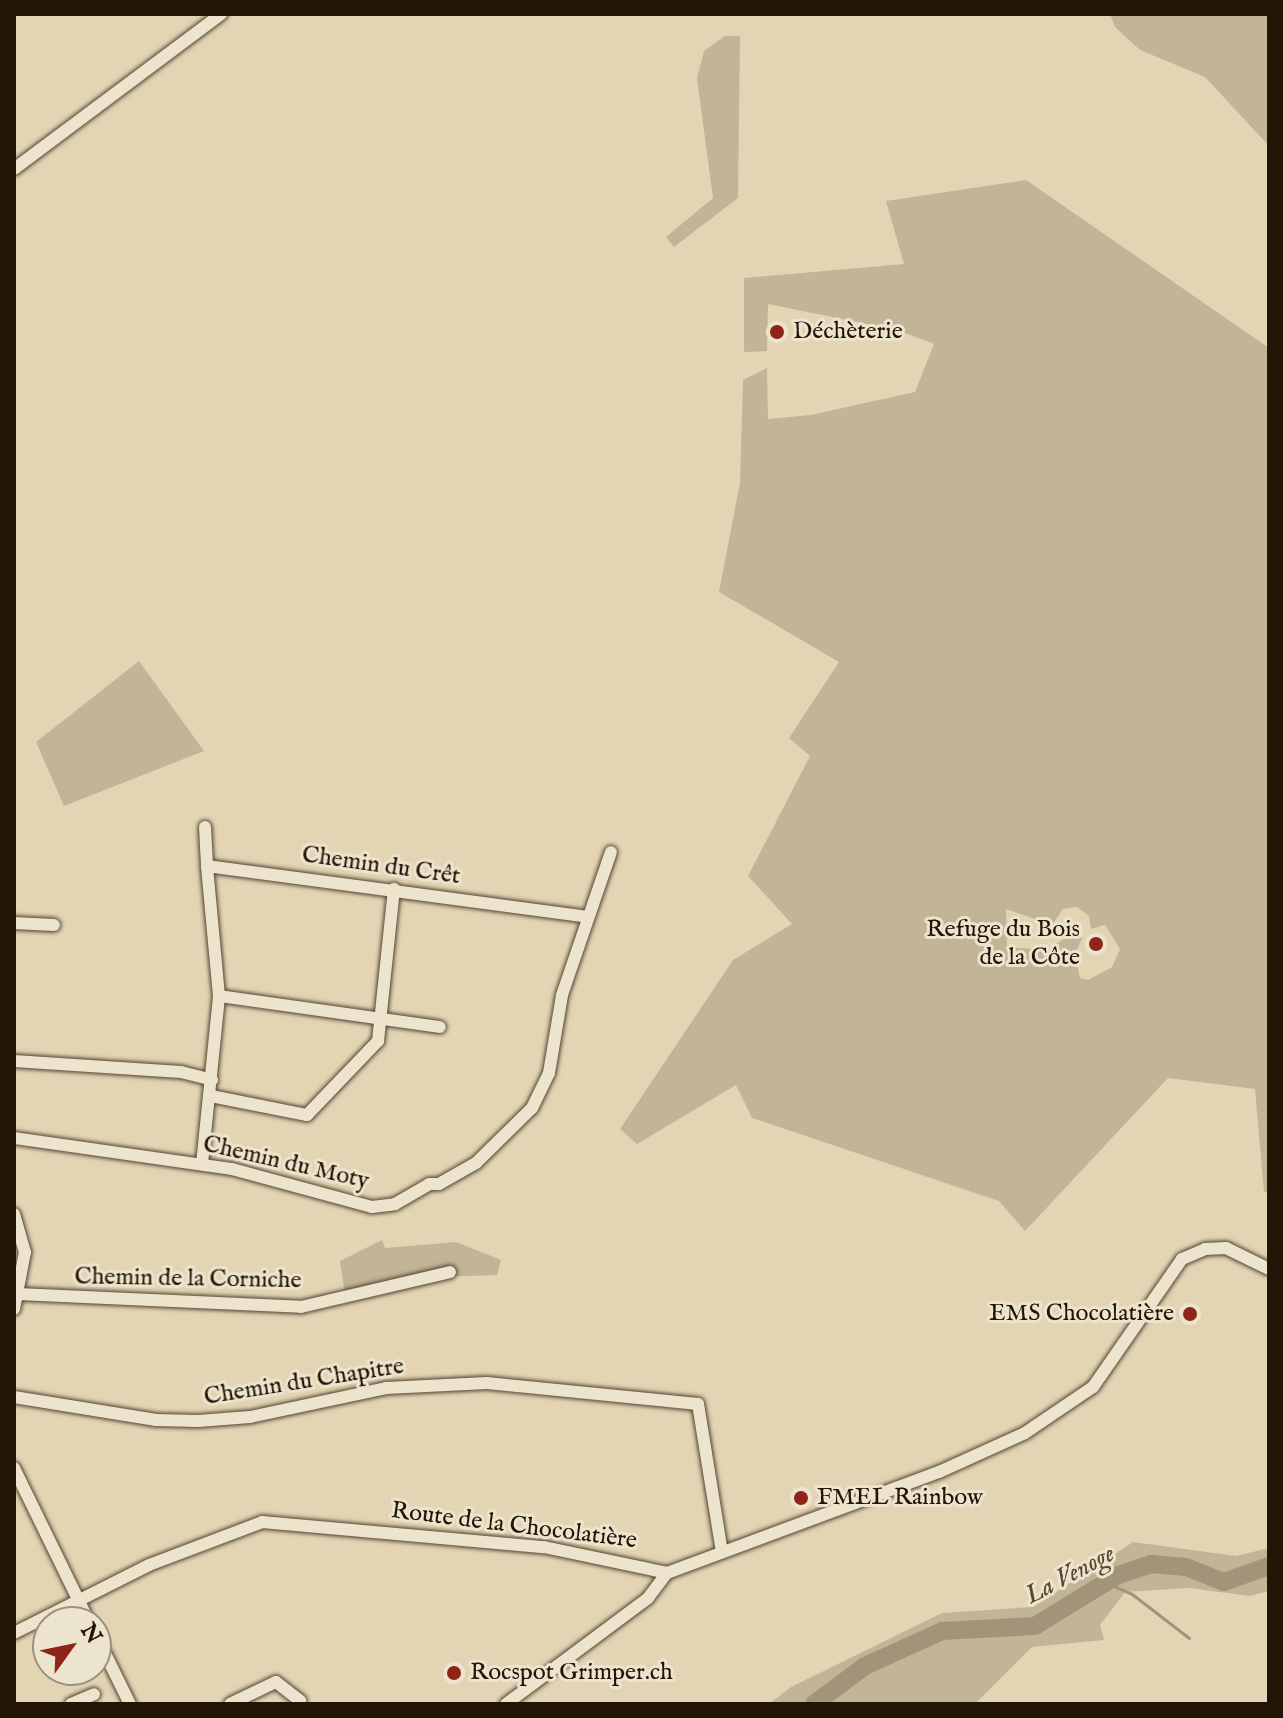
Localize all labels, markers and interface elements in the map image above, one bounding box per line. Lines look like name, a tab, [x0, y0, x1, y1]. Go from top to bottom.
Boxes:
place label: Déchèterie	[793, 318, 903, 346]
marker: Déchèterie	[768, 323, 786, 341]
street label: Chemin du Crêt	[300, 841, 462, 891]
place label: Refuge du Bois de la Côte	[926, 916, 1080, 972]
marker: Refuge du Bois de la Côte	[1087, 935, 1105, 953]
street label: Chemin du Moty	[200, 1130, 372, 1196]
street label: Chemin de la Corniche	[74, 1263, 302, 1295]
place label: EMS Chocolatière	[989, 1300, 1174, 1328]
marker: EMS Chocolatière	[1181, 1305, 1199, 1323]
street label: Chemin du Chapitre	[202, 1352, 406, 1412]
place label: FMEL Rainbow	[817, 1484, 983, 1512]
marker: FMEL Rainbow	[792, 1489, 810, 1507]
street label: Route de la Chocolatière	[389, 1497, 639, 1555]
water label: La Venoge	[1020, 1538, 1120, 1612]
north arrow	[32, 1606, 112, 1686]
text: N	[74, 1618, 107, 1650]
place label: Rocspot Grimper.ch	[470, 1659, 673, 1687]
marker: Rocspot Grimper.ch	[445, 1664, 463, 1682]

